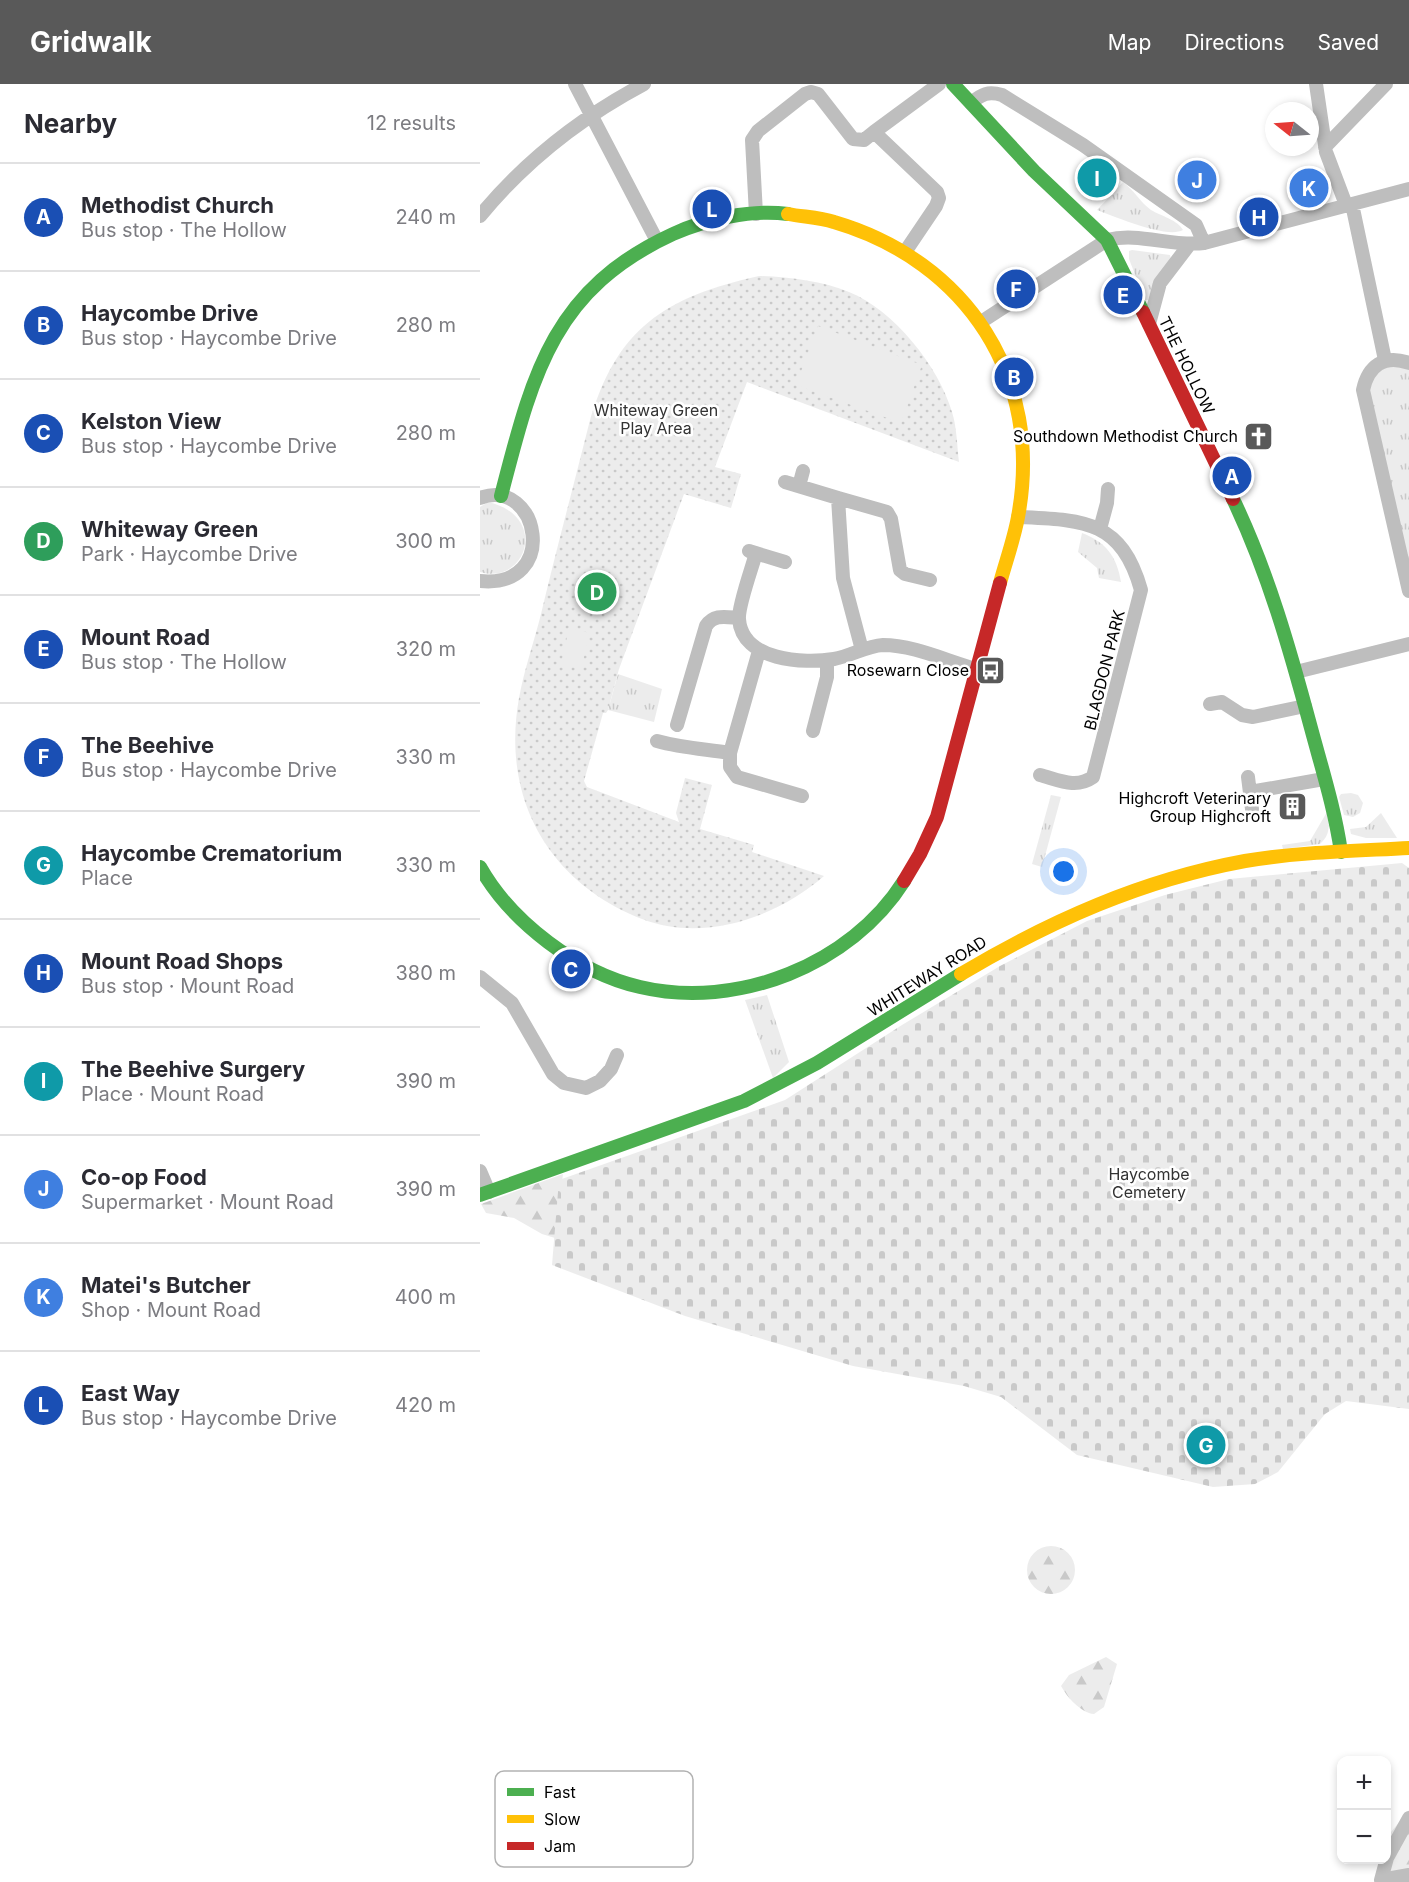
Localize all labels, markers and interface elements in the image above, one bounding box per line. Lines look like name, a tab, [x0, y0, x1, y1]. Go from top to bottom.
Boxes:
text: Gridwalk	[30, 25, 152, 59]
text: Map	[1108, 30, 1151, 55]
text: Directions	[1184, 30, 1285, 55]
text: Saved	[1318, 30, 1379, 55]
north arrow	[1265, 102, 1319, 156]
text: Nearby	[24, 108, 117, 139]
text: 12 results	[367, 111, 456, 135]
pin: I	[1078, 156, 1116, 200]
pin: J	[1178, 158, 1216, 202]
pin: K	[1290, 166, 1328, 210]
pin: L	[692, 186, 732, 232]
text: Methodist Church	[81, 192, 274, 218]
pin: H	[1240, 194, 1278, 240]
text: A	[36, 205, 51, 229]
text: 240 m	[395, 205, 456, 229]
text: Bus stop · The Hollow	[81, 218, 287, 242]
pin: F	[996, 266, 1036, 312]
pin: E	[1104, 272, 1142, 318]
text: Haycombe Drive	[81, 300, 258, 326]
text: B	[37, 313, 50, 337]
text: 280 m	[396, 313, 456, 337]
street label: THE HOLLOW	[1155, 313, 1219, 417]
text: Bus stop · Haycombe Drive	[81, 326, 337, 350]
pin: B	[994, 354, 1034, 400]
park label: Whiteway Green Play Area	[594, 400, 718, 438]
text: Kelston View	[81, 408, 221, 434]
church icon: Southdown Methodist Church	[1243, 420, 1275, 452]
text: C	[36, 421, 51, 445]
text: 280 m	[396, 421, 456, 445]
place label: Southdown Methodist Church	[1013, 426, 1238, 446]
text: Bus stop · Haycombe Drive	[81, 434, 337, 458]
pin: A	[1212, 454, 1251, 498]
text: Whiteway Green	[81, 516, 258, 542]
text: D	[36, 529, 51, 553]
text: 300 m	[395, 529, 456, 553]
text: Park · Haycombe Drive	[81, 542, 298, 566]
pin: D	[578, 570, 616, 614]
street label: BLAGDON PARK	[1079, 607, 1129, 732]
text: Mount Road	[81, 624, 210, 650]
text: E	[37, 637, 50, 661]
text: 320 m	[396, 637, 456, 661]
text: Bus stop · The Hollow	[81, 650, 287, 674]
bus stop icon: Rosewarn Close	[974, 654, 1006, 686]
place label: Rosewarn Close	[847, 660, 969, 680]
text: The Beehive	[81, 732, 214, 758]
text: F	[38, 745, 49, 769]
text: 330 m	[396, 745, 456, 769]
text: Bus stop · Haycombe Drive	[81, 758, 337, 782]
place label: Highcroft Veterinary Group Highcroft	[1119, 788, 1271, 826]
building icon: Highcroft Veterinary Group Highcroft	[1276, 791, 1308, 823]
text: Haycombe Crematorium	[81, 840, 342, 866]
text: G	[36, 853, 51, 877]
text: 330 m	[396, 853, 456, 877]
your location	[1049, 857, 1078, 886]
text: Place	[81, 866, 133, 890]
street label: WHITEWAY ROAD	[864, 931, 990, 1021]
pin: C	[552, 946, 590, 992]
text: Mount Road Shops	[81, 948, 283, 974]
text: H	[36, 961, 51, 985]
text: 380 m	[396, 961, 456, 985]
text: Bus stop · Mount Road	[81, 974, 294, 998]
text: The Beehive Surgery	[81, 1056, 305, 1082]
text: I	[41, 1069, 46, 1093]
text: 390 m	[395, 1069, 456, 1093]
text: Place · Mount Road	[81, 1082, 264, 1106]
text: Co-op Food	[81, 1164, 207, 1190]
park label: Haycombe Cemetery	[1108, 1164, 1190, 1202]
text: J	[38, 1177, 49, 1201]
text: 390 m	[395, 1177, 456, 1201]
text: Supermarket · Mount Road	[81, 1190, 334, 1214]
text: Matei's Butcher	[81, 1272, 251, 1298]
text: K	[36, 1285, 51, 1309]
text: 400 m	[395, 1285, 456, 1309]
text: Shop · Mount Road	[81, 1298, 261, 1322]
text: East Way	[81, 1380, 180, 1406]
text: L	[38, 1393, 49, 1417]
text: 420 m	[395, 1393, 456, 1417]
text: Bus stop · Haycombe Drive	[81, 1406, 337, 1430]
pin: G	[1186, 1422, 1226, 1468]
map controls	[1337, 1756, 1391, 1864]
button: +	[1337, 1756, 1391, 1810]
legend	[495, 1771, 693, 1867]
text: Fast	[544, 1782, 576, 1802]
text: Slow	[544, 1809, 581, 1829]
button: −	[1337, 1810, 1391, 1864]
text: Jam	[544, 1836, 576, 1856]

